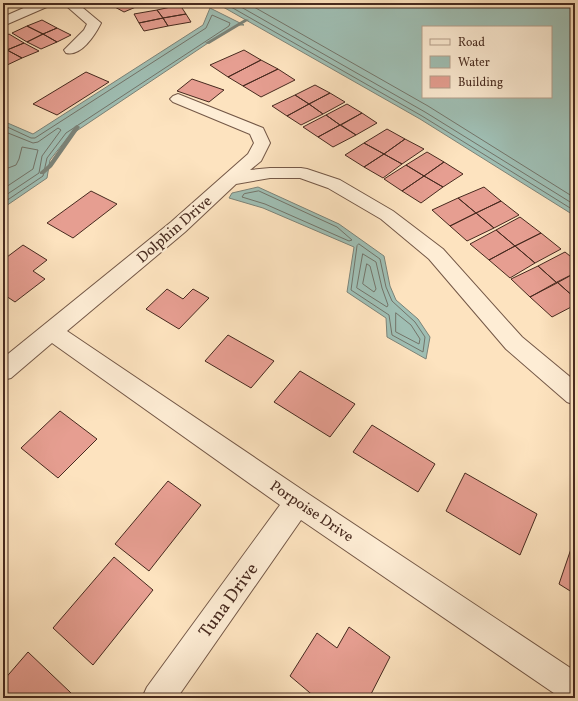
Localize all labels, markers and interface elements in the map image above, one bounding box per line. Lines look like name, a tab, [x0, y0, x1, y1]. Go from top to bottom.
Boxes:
legend	[422, 26, 552, 98]
text: Road	[458, 35, 485, 51]
text: Water	[458, 55, 490, 71]
text: Building	[458, 75, 503, 91]
street label: Dolphin Drive	[133, 191, 217, 269]
street label: Porpoise Drive	[265, 476, 357, 548]
street label: Tuna Drive	[194, 558, 265, 643]

